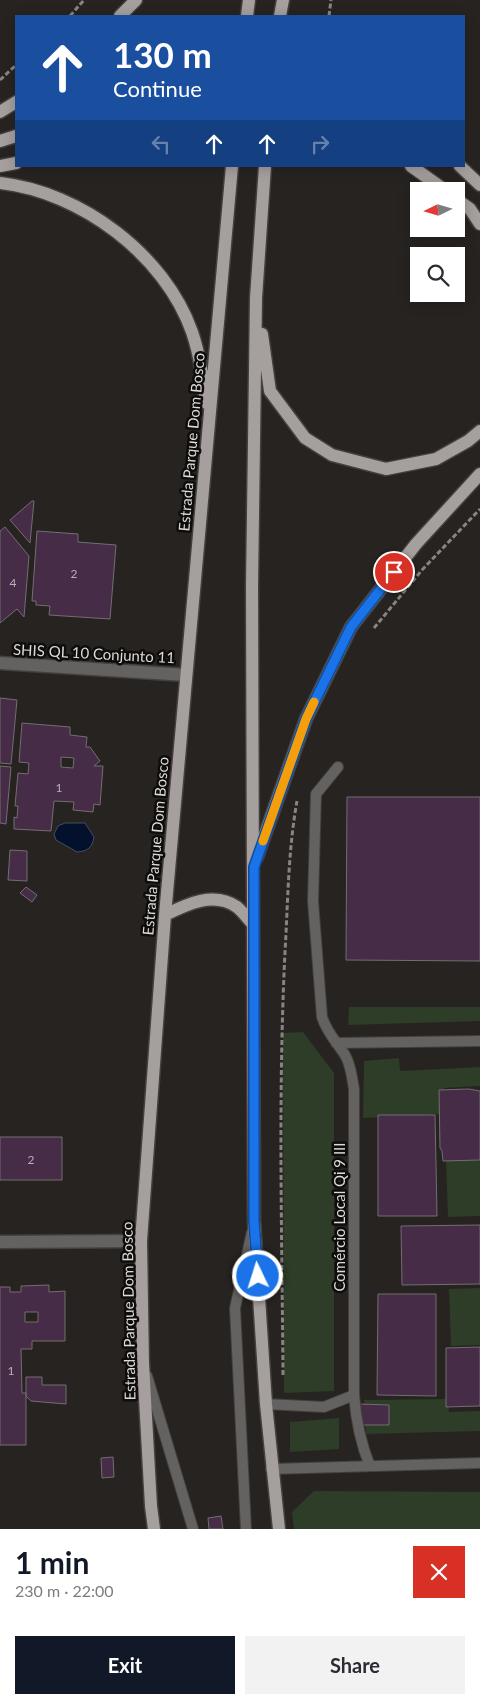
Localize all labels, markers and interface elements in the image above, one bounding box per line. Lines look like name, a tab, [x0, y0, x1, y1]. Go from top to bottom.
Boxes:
text: 130 m	[113, 33, 212, 75]
icon: ahead	[30, 35, 95, 100]
text: Continue	[113, 75, 202, 102]
icon: left	[147, 130, 175, 158]
icon: ahead	[200, 130, 228, 158]
icon: ahead	[253, 130, 281, 158]
icon: right	[306, 130, 334, 158]
north arrow	[410, 182, 465, 238]
map controls	[410, 182, 465, 302]
button: search	[410, 247, 465, 302]
street label: Estrada Parque Dom Bosco	[174, 352, 208, 532]
pin	[373, 551, 415, 593]
icon: arrive	[380, 558, 408, 586]
house number: 2	[71, 566, 78, 581]
house number: 4	[10, 575, 17, 590]
street label: SHIS QL 10 Conjunto 11	[13, 640, 175, 666]
street label: Estrada Parque Dom Bosco	[138, 756, 172, 936]
house number: 1	[56, 780, 63, 795]
street label: Comércio Local Qi 9 III	[330, 1143, 348, 1292]
house number: 2	[28, 1152, 35, 1167]
street label: Estrada Parque Dom Bosco	[117, 1221, 139, 1401]
position arrow	[231, 1249, 283, 1301]
house number: 1	[8, 1363, 15, 1378]
text: 1 min	[15, 1544, 89, 1580]
button: close	[413, 1546, 465, 1598]
text: 230 m · 22:00	[15, 1581, 114, 1600]
button: Exit	[15, 1636, 235, 1694]
button: Share	[245, 1636, 465, 1694]

